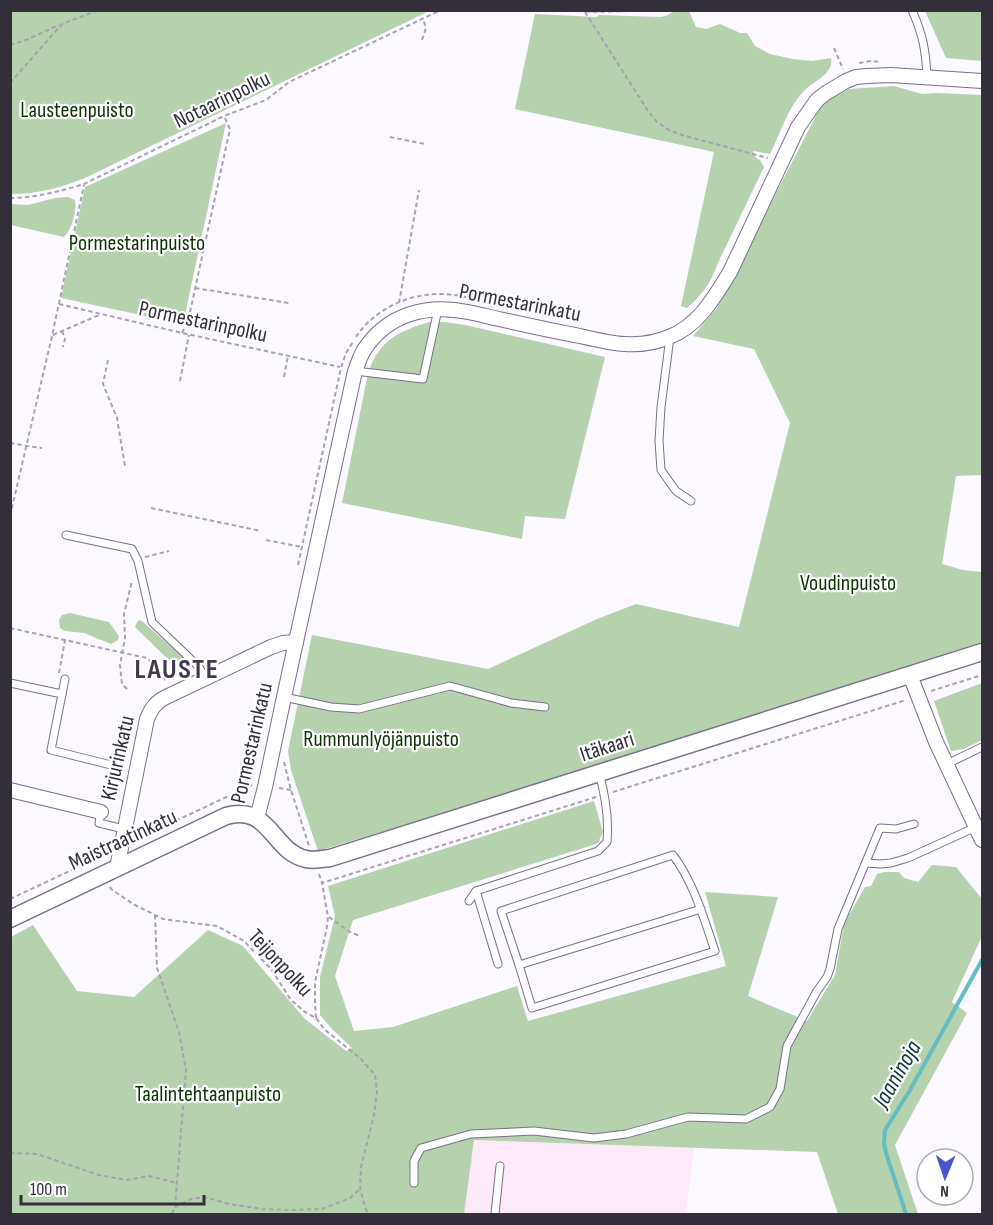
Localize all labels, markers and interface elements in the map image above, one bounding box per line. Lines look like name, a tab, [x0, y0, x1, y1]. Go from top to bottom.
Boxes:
street label: Notaarinpolku	[169, 65, 275, 135]
park label: Lausteenpuisto	[20, 97, 134, 124]
park label: Pormestarinpuisto	[69, 230, 205, 257]
street label: Pormestarinkatu	[457, 278, 583, 328]
street label: Pormestarinpolku	[136, 295, 270, 349]
park label: Voudinpuisto	[800, 570, 896, 597]
district label: LAUSTE	[135, 653, 219, 686]
street label: Pormestarinkatu	[225, 680, 279, 806]
street label: Kirjurinkatu	[95, 713, 141, 803]
park label: Rummunlyöjänpuisto	[303, 726, 459, 753]
street label: Itäkaari	[577, 726, 637, 768]
street label: Maistraatinkatu	[65, 803, 181, 877]
street label: Teijonpolku	[242, 923, 318, 1003]
water label: Jaaninoja	[865, 1035, 928, 1114]
park label: Taalintehtaanpuisto	[135, 1081, 281, 1108]
north arrow	[915, 1147, 975, 1207]
scale bar	[21, 1168, 204, 1206]
text: 100 m	[30, 1179, 67, 1200]
text: N	[940, 1181, 949, 1200]

